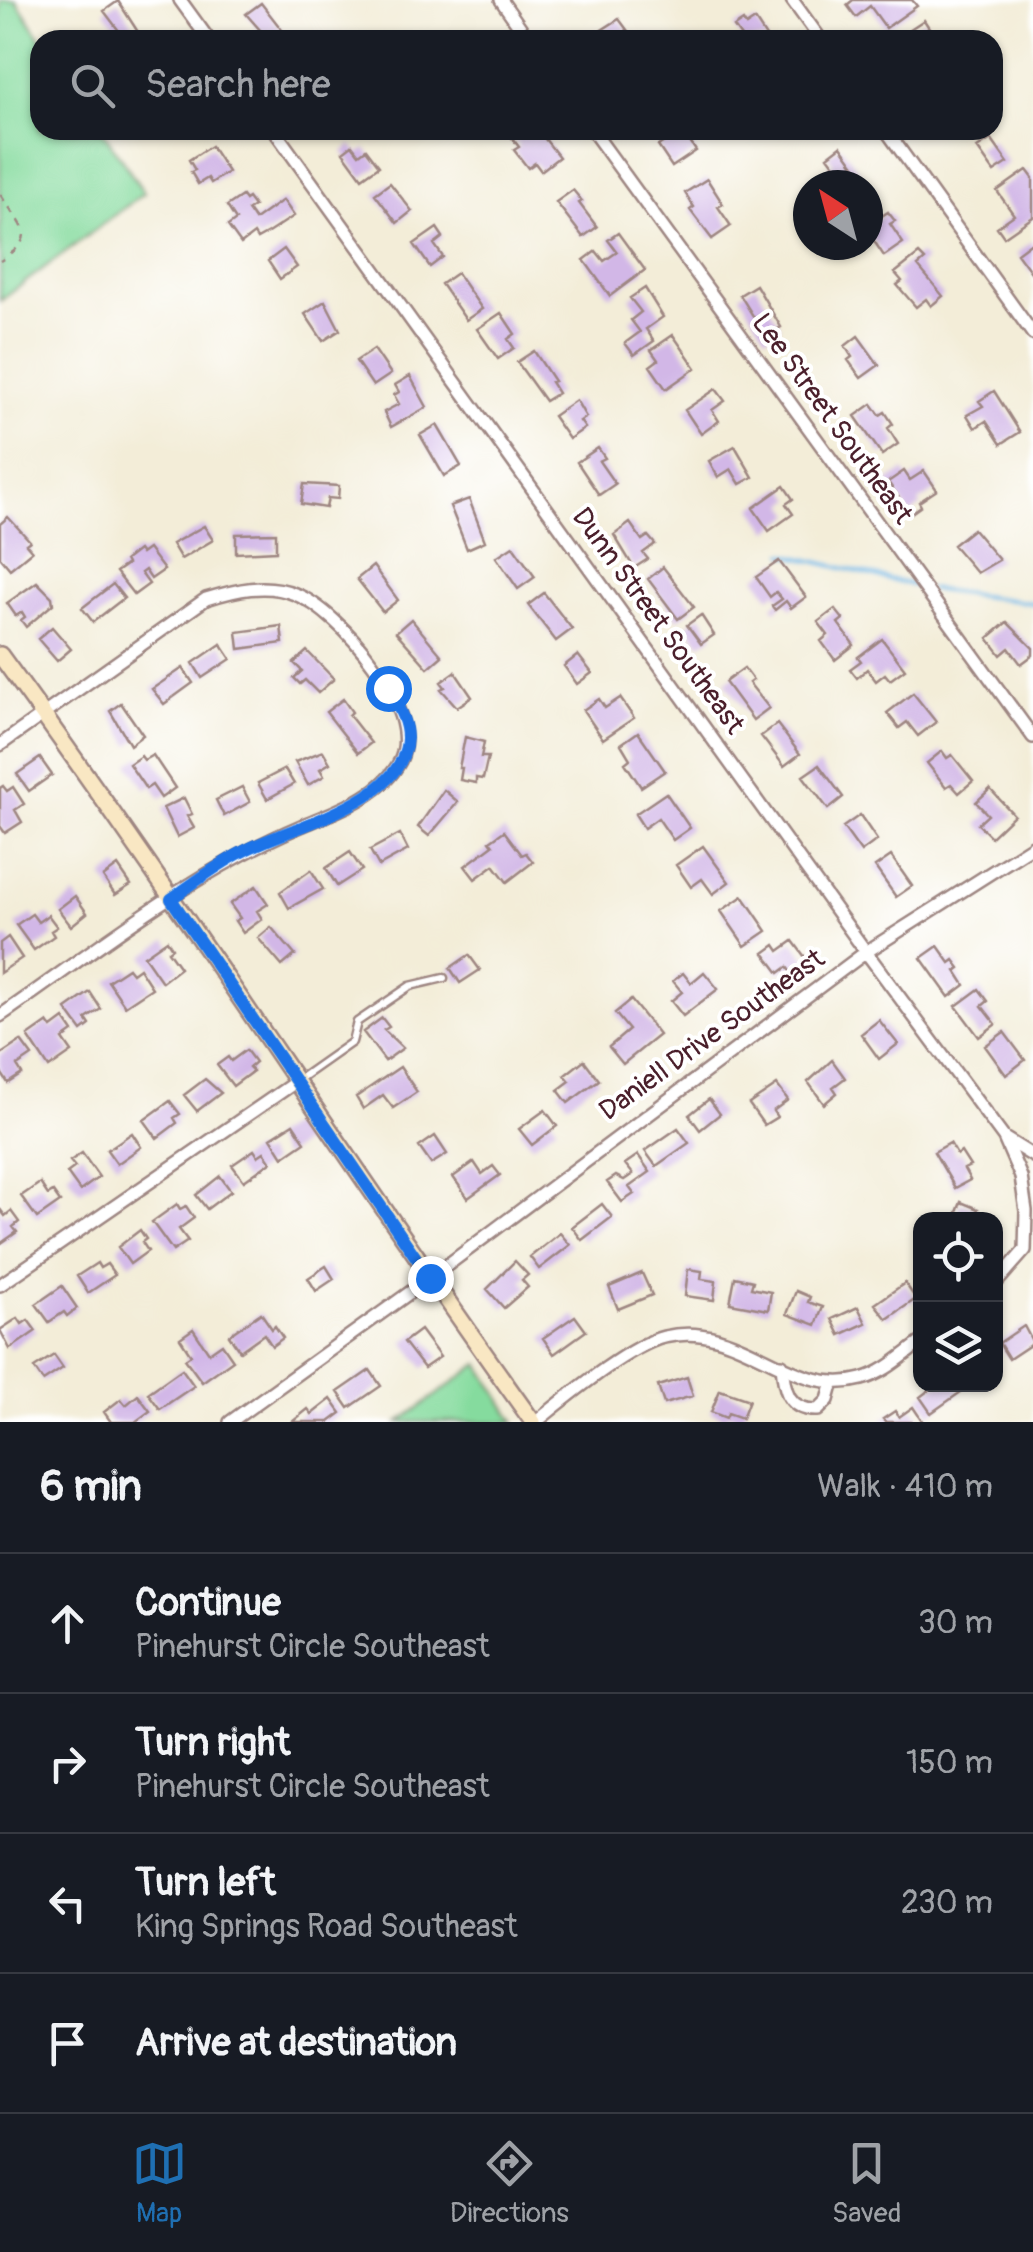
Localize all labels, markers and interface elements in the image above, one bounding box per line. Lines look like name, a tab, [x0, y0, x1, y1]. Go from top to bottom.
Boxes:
search box	[30, 30, 1003, 140]
icon: search	[65, 58, 120, 113]
text: Search here	[145, 61, 331, 109]
north arrow	[793, 170, 883, 260]
street label: Lee Street Southeast	[744, 307, 921, 532]
street label: Dunn Street Southeast	[564, 501, 752, 742]
route start	[366, 666, 412, 712]
street label: Daniell Drive Southeast	[592, 941, 832, 1129]
map controls	[913, 1212, 1003, 1392]
button: locate	[913, 1212, 1003, 1302]
route end	[408, 1256, 454, 1302]
button: layers	[913, 1302, 1003, 1392]
text: 6 min	[40, 1461, 142, 1513]
text: Walk · 410 m	[817, 1467, 993, 1507]
text: Continue	[135, 1579, 281, 1627]
icon: ahead	[40, 1596, 95, 1651]
text: 30 m	[918, 1603, 993, 1643]
text: Pinehurst Circle Southeast	[135, 1627, 490, 1667]
text: Turn right	[135, 1719, 290, 1767]
icon: right	[40, 1736, 95, 1791]
text: 150 m	[906, 1743, 993, 1783]
text: Pinehurst Circle Southeast	[135, 1767, 490, 1807]
text: Turn left	[135, 1859, 276, 1907]
icon: left	[40, 1876, 95, 1931]
text: 230 m	[901, 1883, 993, 1923]
text: King Springs Road Southeast	[135, 1907, 518, 1947]
icon: arrive	[40, 2016, 95, 2071]
text: Arrive at destination	[135, 2019, 457, 2067]
tab: Map	[132, 2136, 187, 2231]
tab: Directions	[450, 2136, 569, 2231]
tab: Saved	[832, 2136, 901, 2231]

